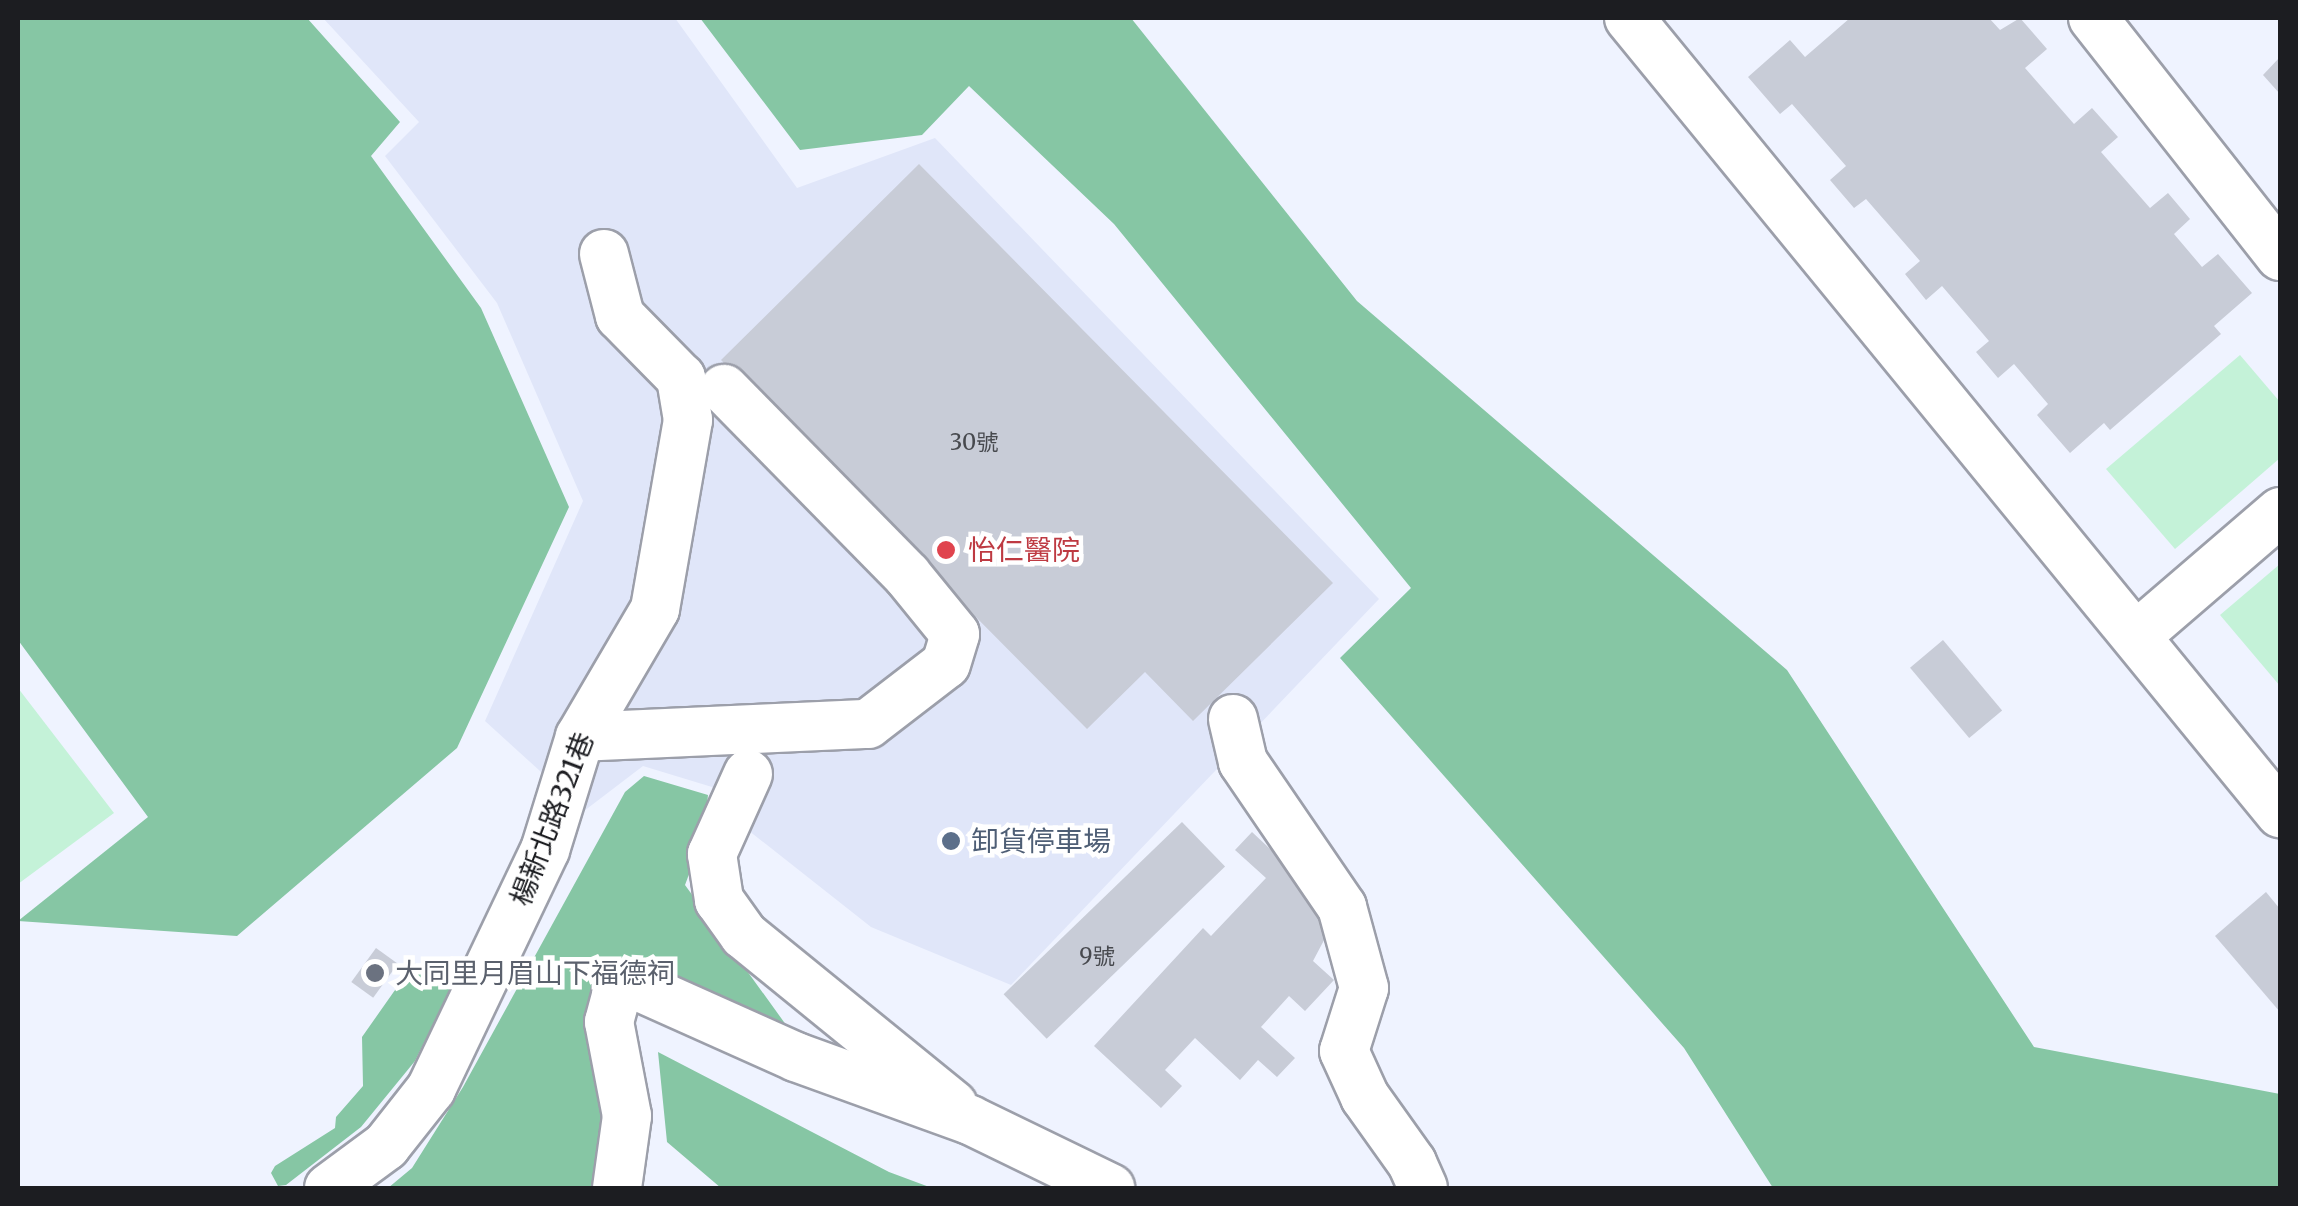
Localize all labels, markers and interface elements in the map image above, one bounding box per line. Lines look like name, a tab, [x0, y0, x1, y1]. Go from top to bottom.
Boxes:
house number: 30號	[950, 430, 998, 456]
place label: 怡仁醫院	[968, 533, 1080, 567]
marker: 怡仁醫院	[933, 537, 959, 563]
street label: 楊新北路321巷	[503, 727, 601, 911]
place label: 卸貨停車場	[971, 824, 1111, 858]
marker: 卸貨停車場	[940, 830, 962, 852]
house number: 9號	[1079, 944, 1115, 970]
place label: 大同里月眉山下福德祠	[395, 956, 675, 990]
marker: 大同里月眉山下福德祠	[364, 962, 386, 984]

